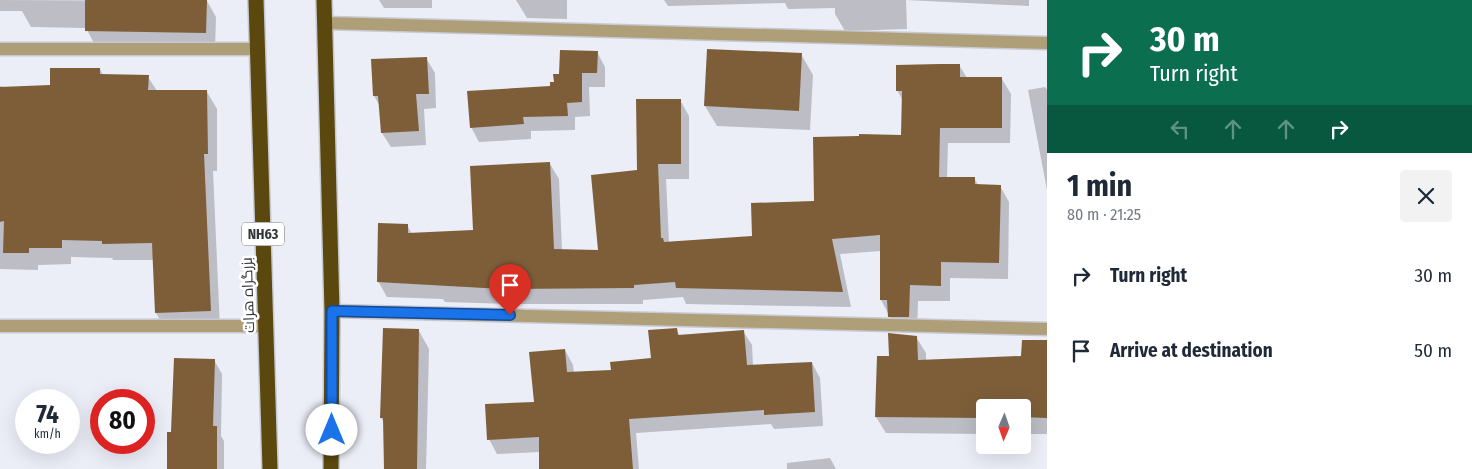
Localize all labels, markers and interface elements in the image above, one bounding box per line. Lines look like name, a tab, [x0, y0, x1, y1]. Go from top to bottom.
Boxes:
text: 30 m	[1150, 18, 1220, 60]
icon: right	[1067, 20, 1132, 85]
text: Turn right	[1150, 60, 1238, 87]
icon: left	[1166, 115, 1194, 143]
icon: ahead	[1219, 115, 1247, 143]
icon: ahead	[1272, 115, 1300, 143]
icon: right	[1325, 115, 1353, 143]
text: 1 min	[1067, 168, 1132, 204]
button: close	[1400, 170, 1452, 222]
text: 80 m · 21:25	[1067, 205, 1141, 224]
road number: NH63	[242, 222, 284, 245]
street label: بزرگراه هرات	[238, 257, 258, 333]
icon: right	[1067, 262, 1095, 290]
pin	[489, 264, 531, 315]
text: Turn right	[1110, 264, 1187, 287]
text: 30 m	[1414, 264, 1452, 287]
icon: arrive	[496, 271, 524, 299]
icon: arrive	[1067, 337, 1095, 365]
text: Arrive at destination	[1110, 339, 1273, 362]
text: 50 m	[1414, 339, 1452, 362]
speed limit sign: 80	[90, 389, 155, 454]
north arrow	[976, 399, 1031, 454]
map controls	[976, 399, 1031, 454]
text: 74	[36, 400, 59, 430]
position arrow	[305, 403, 357, 455]
text: km/h	[34, 427, 61, 441]

